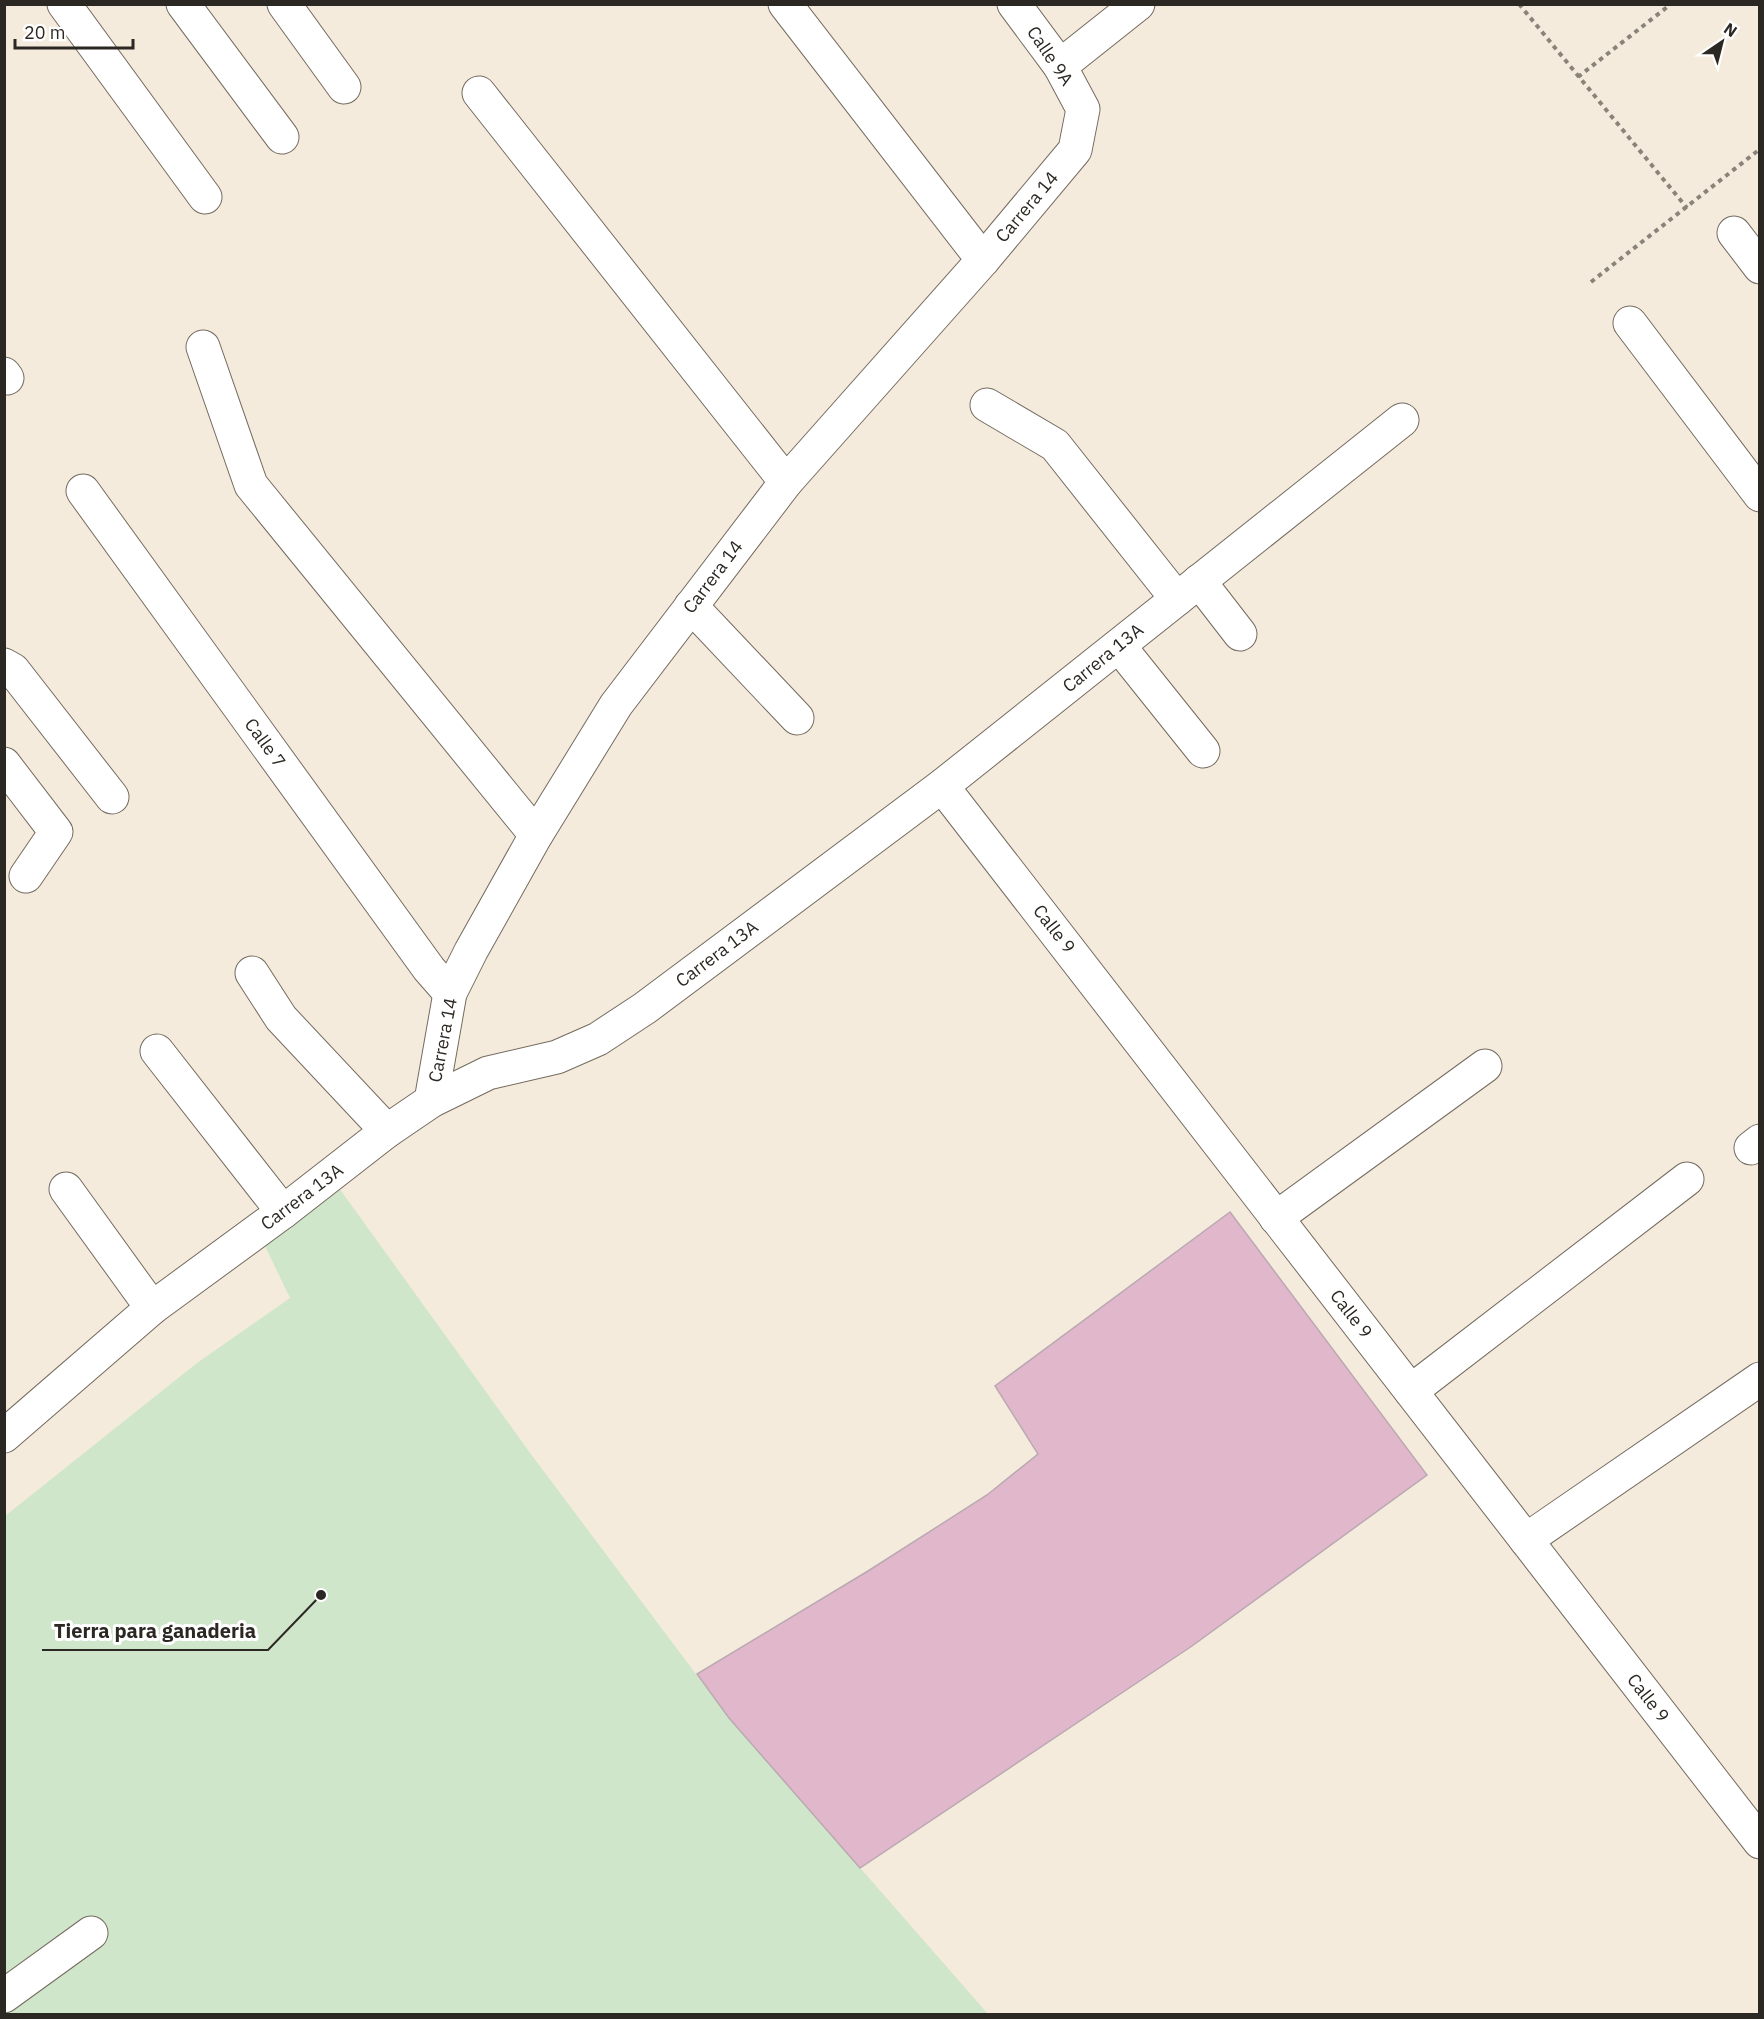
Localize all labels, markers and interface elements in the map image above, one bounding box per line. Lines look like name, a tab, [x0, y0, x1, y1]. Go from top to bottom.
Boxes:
scale bar	[15, 12, 134, 50]
north arrow	[1692, 12, 1752, 72]
text: N	[1720, 18, 1741, 41]
text: 20 m	[24, 21, 66, 44]
street label: Calle 9A	[1022, 22, 1079, 90]
street label: Carrera 14	[990, 166, 1063, 247]
street label: Carrera 14	[678, 535, 748, 618]
street label: Carrera 13A	[1058, 618, 1148, 697]
street label: Calle 7	[240, 714, 291, 772]
street label: Calle 9	[1028, 900, 1081, 958]
street label: Carrera 13A	[671, 915, 763, 992]
street label: Carrera 14	[423, 995, 462, 1084]
street label: Carrera 13A	[256, 1158, 348, 1235]
street label: Calle 9	[1325, 1285, 1378, 1343]
callout: Tierra para ganaderia	[42, 1612, 268, 1650]
text: Tierra para ganaderia	[54, 1617, 256, 1644]
street label: Calle 9	[1622, 1669, 1675, 1727]

